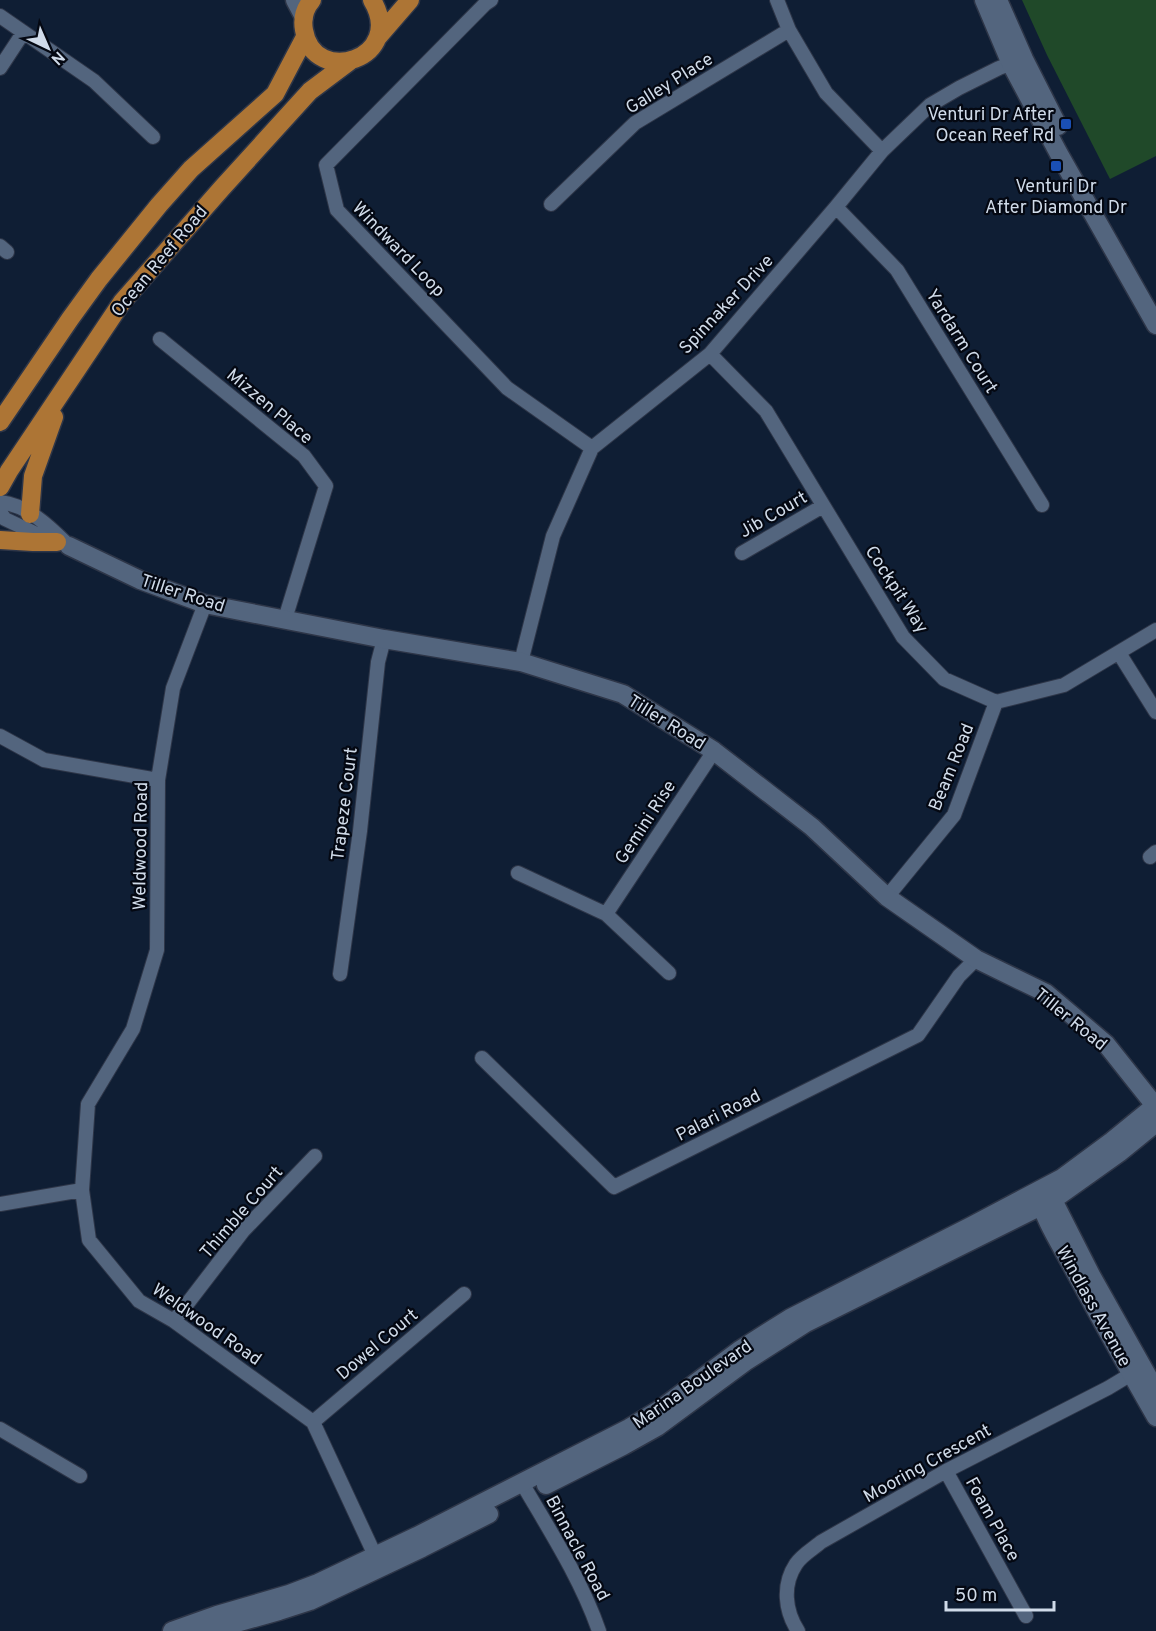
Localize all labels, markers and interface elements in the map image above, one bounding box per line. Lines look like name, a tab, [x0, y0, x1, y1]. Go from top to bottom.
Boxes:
north arrow	[18, 18, 78, 78]
text: N	[46, 46, 68, 69]
street label: Galley Place	[622, 48, 718, 120]
place label: Venturi Dr After Ocean Reef Rd	[927, 104, 1054, 148]
marker: Venturi Dr After Ocean Reef Rd	[1059, 117, 1073, 131]
marker: Venturi Dr After Diamond Dr	[1049, 159, 1063, 173]
place label: Venturi Dr After Diamond Dr	[985, 176, 1127, 220]
street label: Windward Loop	[347, 197, 449, 303]
street label: Ocean Reef Road	[107, 202, 213, 322]
street label: Spinnaker Drive	[675, 250, 779, 360]
street label: Yardarm Court	[919, 285, 1002, 398]
street label: Mizzen Place	[221, 364, 317, 450]
street label: Jib Court	[736, 487, 812, 544]
street label: Cockpit Way	[859, 542, 933, 638]
street label: Tiller Road	[137, 570, 228, 619]
street label: Tiller Road	[623, 690, 709, 756]
street label: Beam Road	[924, 720, 980, 815]
street label: Trapeze Court	[327, 746, 364, 862]
street label: Gemini Rise	[611, 777, 682, 869]
street label: Weldwood Road	[129, 782, 154, 911]
street label: Tiller Road	[1029, 984, 1111, 1057]
street label: Palari Road	[672, 1085, 765, 1148]
street label: Thimble Court	[196, 1162, 289, 1264]
street label: Windlass Avenue	[1050, 1242, 1135, 1371]
street label: Weldwood Road	[147, 1279, 265, 1372]
street label: Dowel Court	[332, 1304, 423, 1386]
street label: Marina Boulevard	[629, 1336, 757, 1435]
street label: Mooring Crescent	[860, 1420, 996, 1509]
street label: Foam Place	[959, 1474, 1024, 1566]
street label: Binnacle Road	[539, 1492, 614, 1605]
scale bar	[946, 1574, 1054, 1612]
text: 50 m	[955, 1585, 997, 1608]

